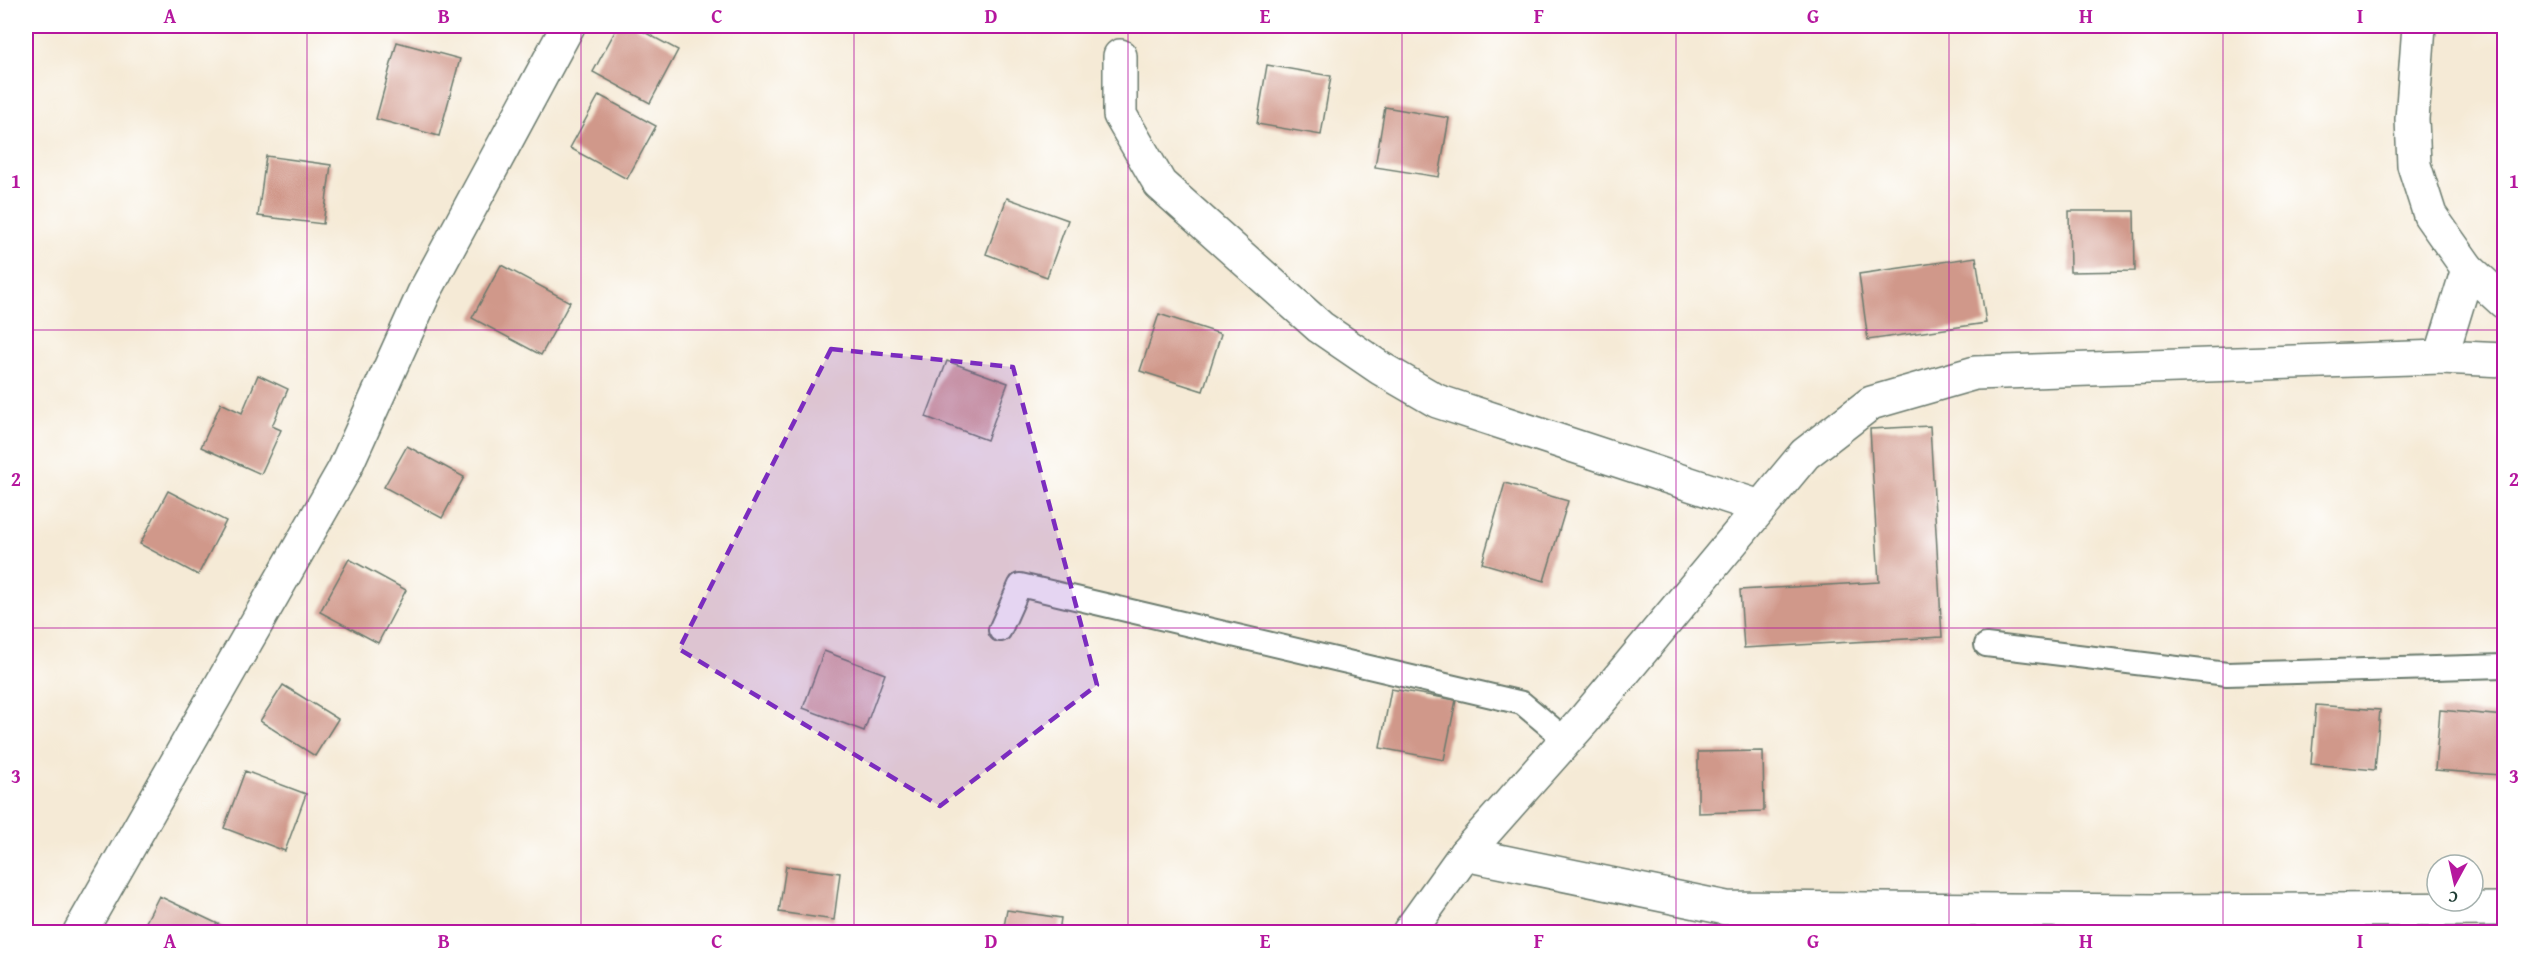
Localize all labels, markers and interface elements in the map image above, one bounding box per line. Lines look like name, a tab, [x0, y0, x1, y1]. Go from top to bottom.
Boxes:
text: A	[164, 1, 177, 30]
text: B	[438, 1, 450, 30]
text: C	[711, 1, 723, 30]
text: D	[984, 1, 998, 30]
text: E	[1260, 1, 1271, 30]
text: F	[1534, 1, 1544, 30]
text: G	[1807, 1, 1819, 30]
text: H	[2079, 1, 2093, 30]
text: I	[2357, 1, 2363, 30]
text: 1	[11, 166, 21, 195]
text: 1	[2509, 166, 2519, 195]
text: 2	[11, 464, 21, 493]
text: 2	[2509, 464, 2519, 493]
text: 3	[11, 761, 21, 790]
text: 3	[2509, 761, 2519, 790]
north arrow	[2425, 853, 2485, 913]
text: С	[2447, 885, 2459, 910]
text: A	[164, 926, 177, 955]
text: B	[438, 926, 450, 955]
text: C	[711, 926, 723, 955]
text: D	[984, 926, 998, 955]
text: E	[1260, 926, 1271, 955]
text: F	[1534, 926, 1544, 955]
text: G	[1807, 926, 1819, 955]
text: H	[2079, 926, 2093, 955]
text: I	[2357, 926, 2363, 955]

